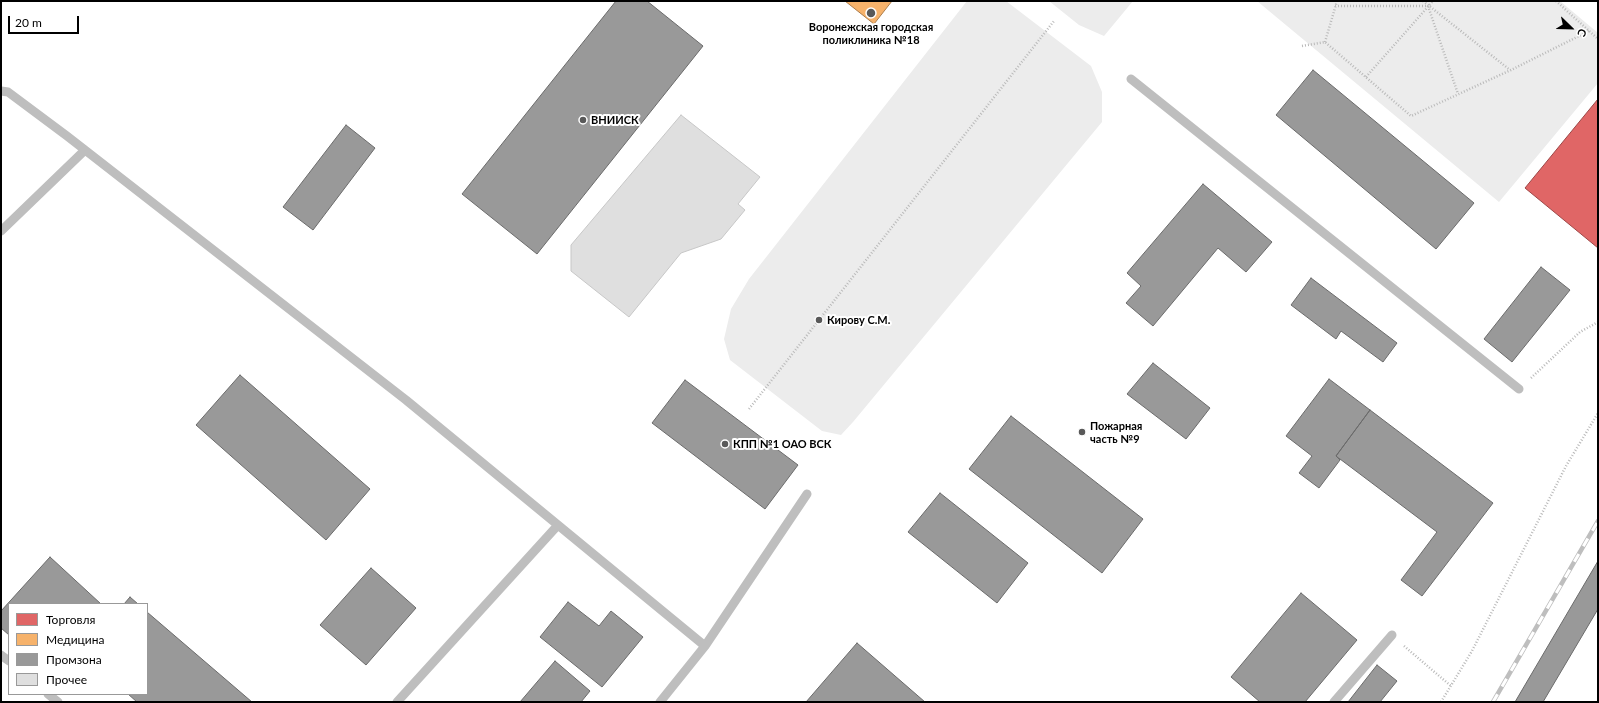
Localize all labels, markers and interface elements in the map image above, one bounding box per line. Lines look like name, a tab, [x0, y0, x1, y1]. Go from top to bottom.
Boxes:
marker: Воронежская городская поликлиника №18	[865, 7, 877, 19]
scale bar	[10, 8, 81, 34]
north arrow	[1551, 8, 1591, 48]
text: 20 m	[15, 15, 42, 30]
place label: Воронежская городская поликлиника №18	[809, 20, 933, 46]
text: С	[1575, 27, 1590, 39]
place label: ВНИИСК	[591, 113, 639, 127]
marker: ВНИИСК	[578, 115, 588, 125]
place label: Кирову С.М.	[827, 313, 890, 327]
marker: Кирову С.М.	[814, 315, 824, 325]
place label: Пожарная часть №9	[1090, 419, 1142, 445]
marker: Пожарная часть №9	[1077, 427, 1087, 437]
place label: КПП №1 ОАО ВСК	[733, 437, 832, 451]
marker: КПП №1 ОАО ВСК	[720, 439, 730, 449]
legend	[8, 603, 148, 695]
text: Торговля	[46, 612, 96, 627]
text: Медицина	[46, 632, 104, 647]
text: Промзона	[46, 652, 102, 667]
text: Прочее	[46, 672, 87, 687]

